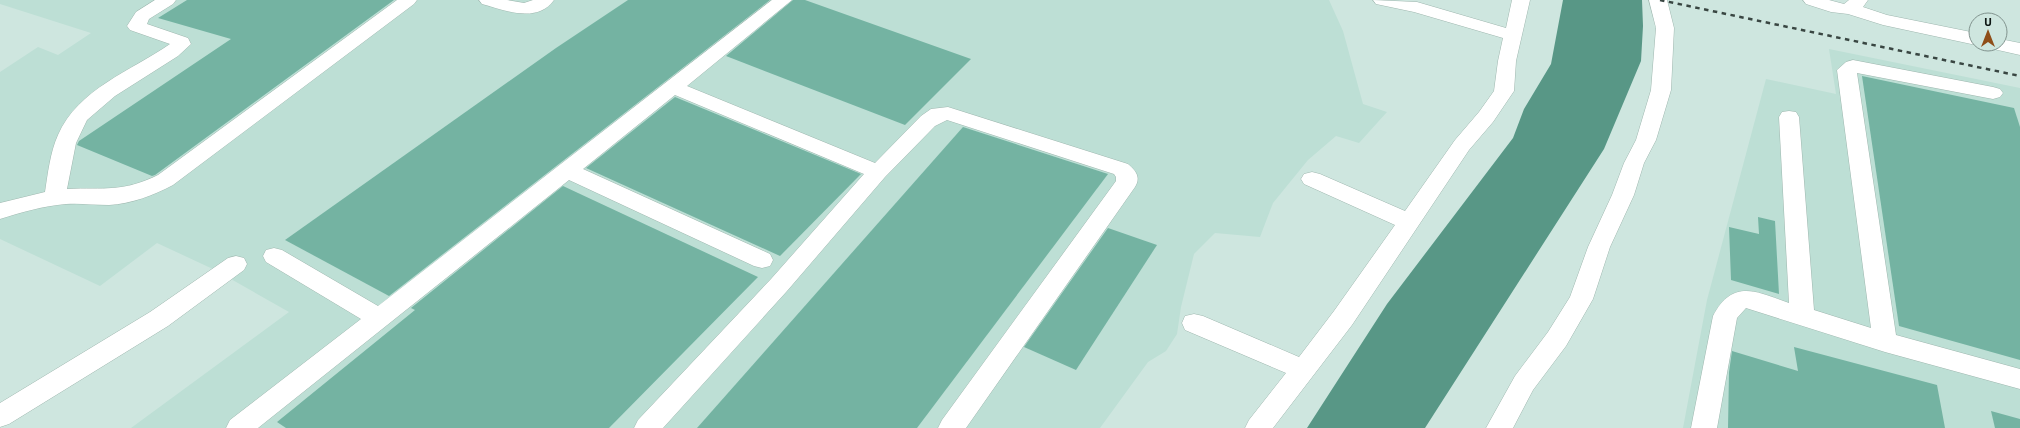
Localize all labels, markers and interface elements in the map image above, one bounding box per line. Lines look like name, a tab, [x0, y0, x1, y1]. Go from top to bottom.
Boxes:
north arrow	[1968, 12, 2008, 52]
text: U	[1984, 15, 1992, 28]

